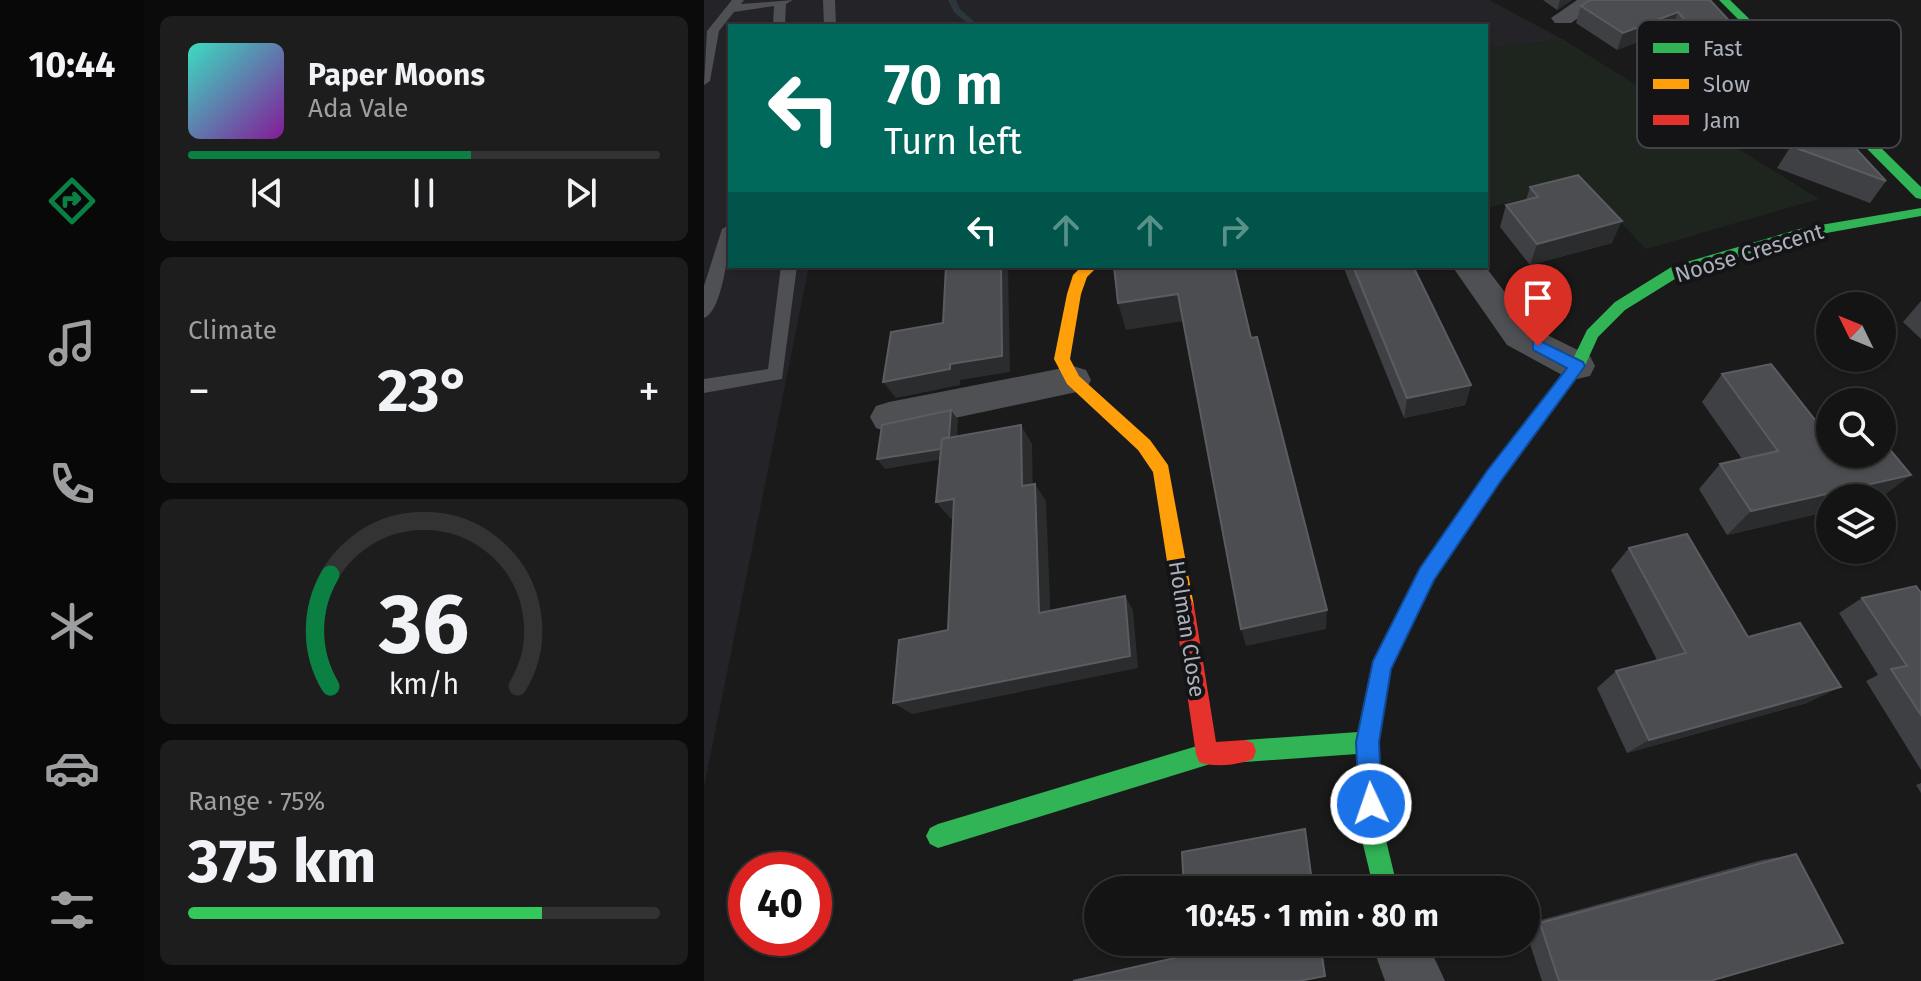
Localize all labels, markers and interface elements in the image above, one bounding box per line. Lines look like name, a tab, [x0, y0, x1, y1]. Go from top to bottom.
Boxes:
legend	[1637, 20, 1901, 148]
text: Fast	[1703, 35, 1743, 62]
text: 10:44	[29, 43, 115, 87]
text: 70 m	[884, 52, 1003, 119]
icon: left	[752, 56, 856, 160]
text: Paper Moons	[308, 57, 485, 93]
text: Slow	[1703, 71, 1750, 98]
text: Ada Vale	[308, 93, 408, 124]
text: Jam	[1703, 107, 1741, 134]
text: Turn left	[884, 120, 1022, 164]
icon: previous	[245, 171, 289, 215]
icon: pause	[402, 171, 446, 215]
icon: next	[559, 171, 603, 215]
icon: directions	[44, 173, 100, 229]
icon: left	[960, 208, 1004, 252]
icon: ahead	[1044, 208, 1088, 252]
icon: ahead	[1128, 208, 1172, 252]
icon: right	[1212, 208, 1256, 252]
street label: Noose Crescent	[1672, 218, 1827, 288]
pin	[1504, 264, 1572, 346]
icon: arrive	[1516, 276, 1560, 320]
north arrow	[1816, 292, 1896, 372]
map controls	[1816, 292, 1896, 564]
icon: music	[44, 315, 100, 371]
text: Climate	[188, 315, 277, 346]
text: 23°	[377, 355, 471, 427]
text: −	[188, 365, 210, 418]
text: +	[638, 365, 660, 418]
button: search	[1816, 388, 1896, 468]
icon: phone	[44, 456, 100, 512]
button: layers	[1816, 484, 1896, 564]
street label: Holman Close	[1163, 559, 1211, 699]
text: 36	[378, 575, 469, 675]
icon: climate	[44, 598, 100, 654]
text: km/h	[389, 667, 459, 702]
icon: car	[44, 740, 100, 796]
position arrow	[1329, 762, 1413, 846]
text: Range · 75%	[188, 786, 325, 817]
text: 375 km	[188, 826, 376, 898]
speed limit sign: 40	[728, 852, 832, 956]
icon: filters	[44, 882, 100, 938]
text: 10:45 · 1 min · 80 m	[1185, 898, 1439, 934]

